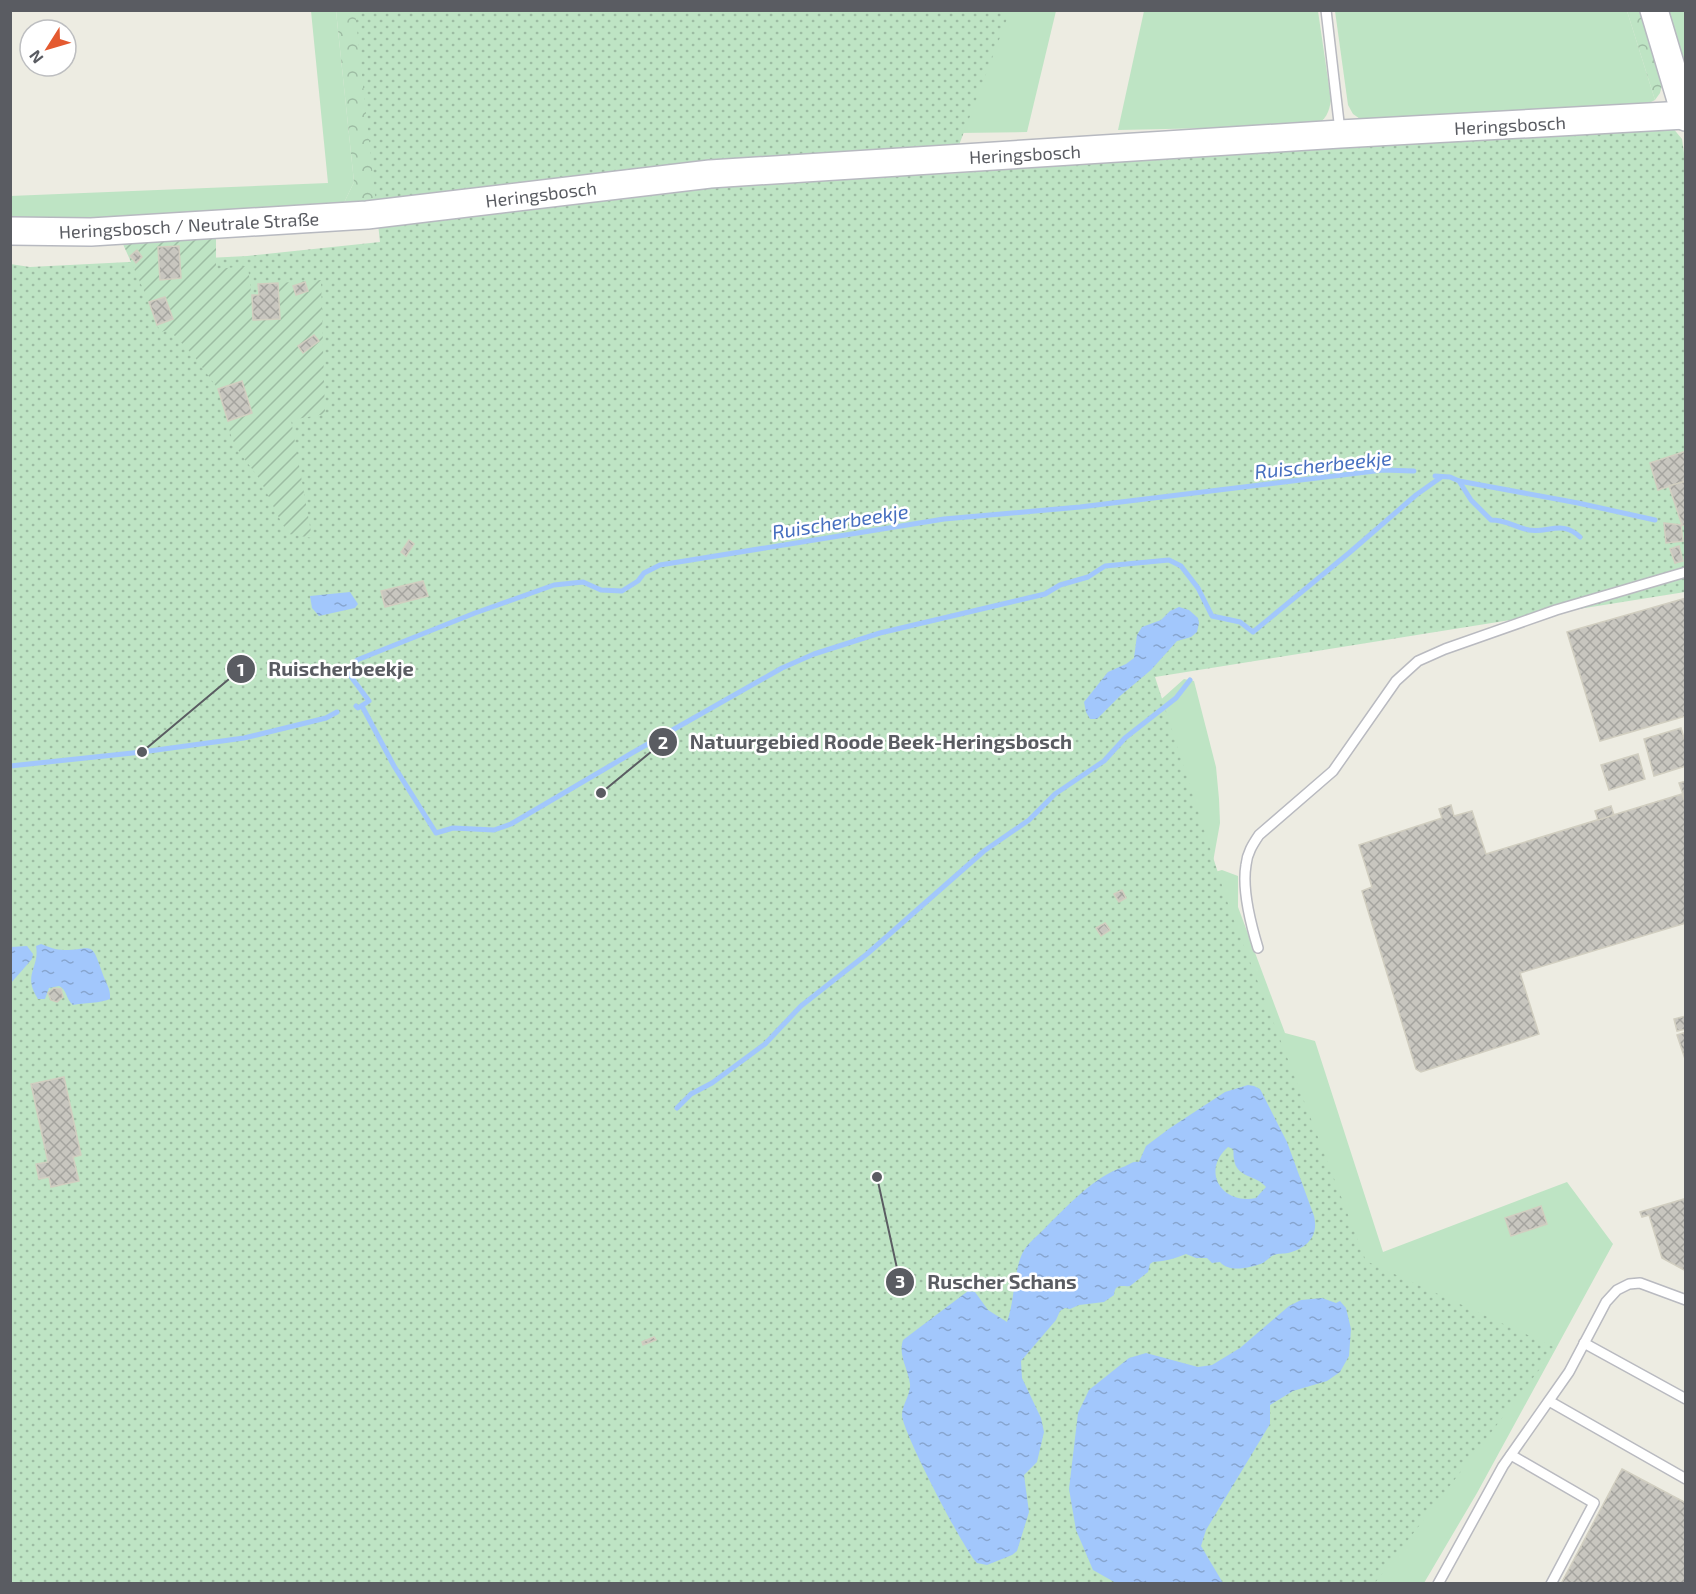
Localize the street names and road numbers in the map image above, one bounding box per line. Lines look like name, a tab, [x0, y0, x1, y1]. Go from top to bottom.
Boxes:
street label: Heringsbosch	[1454, 111, 1566, 139]
street label: Heringsbosch	[969, 140, 1081, 168]
street label: Heringsbosch	[484, 176, 598, 212]
street label: Heringsbosch / Neutrale Straße	[58, 207, 320, 243]

